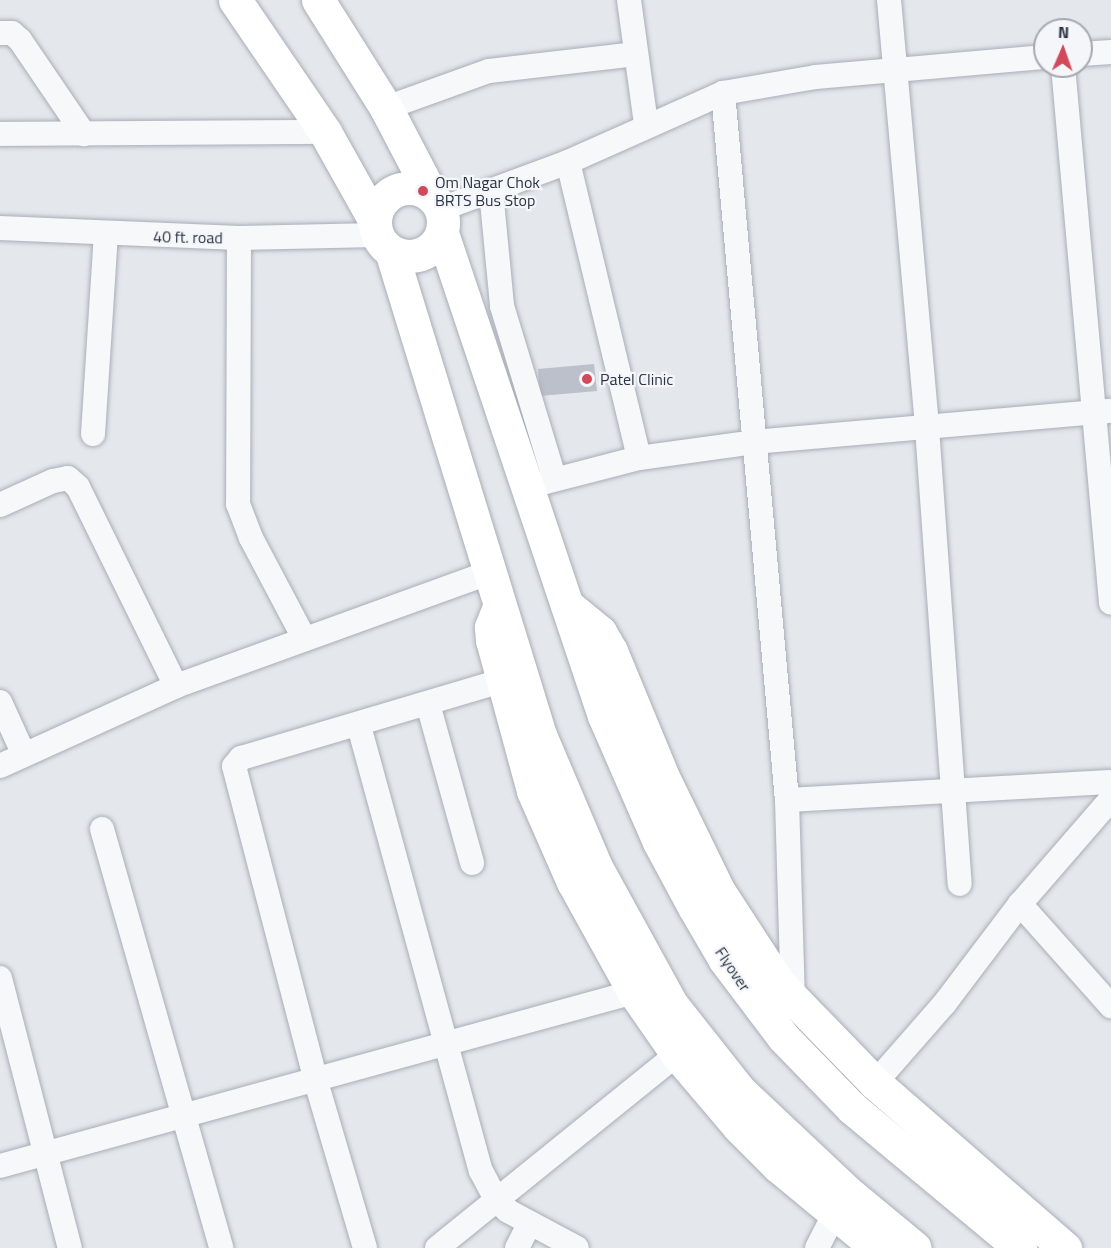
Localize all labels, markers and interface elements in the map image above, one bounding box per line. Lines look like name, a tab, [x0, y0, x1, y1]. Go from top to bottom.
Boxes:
north arrow	[1033, 18, 1093, 78]
text: N	[1058, 20, 1070, 44]
place label: Om Nagar Chok BRTS Bus Stop	[435, 172, 540, 210]
marker: Om Nagar Chok BRTS Bus Stop	[416, 184, 430, 198]
street label: 40 ft. road	[153, 227, 223, 247]
place label: Patel Clinic	[600, 369, 673, 389]
marker: Patel Clinic	[578, 370, 596, 388]
street label: Flyover	[711, 943, 755, 995]

